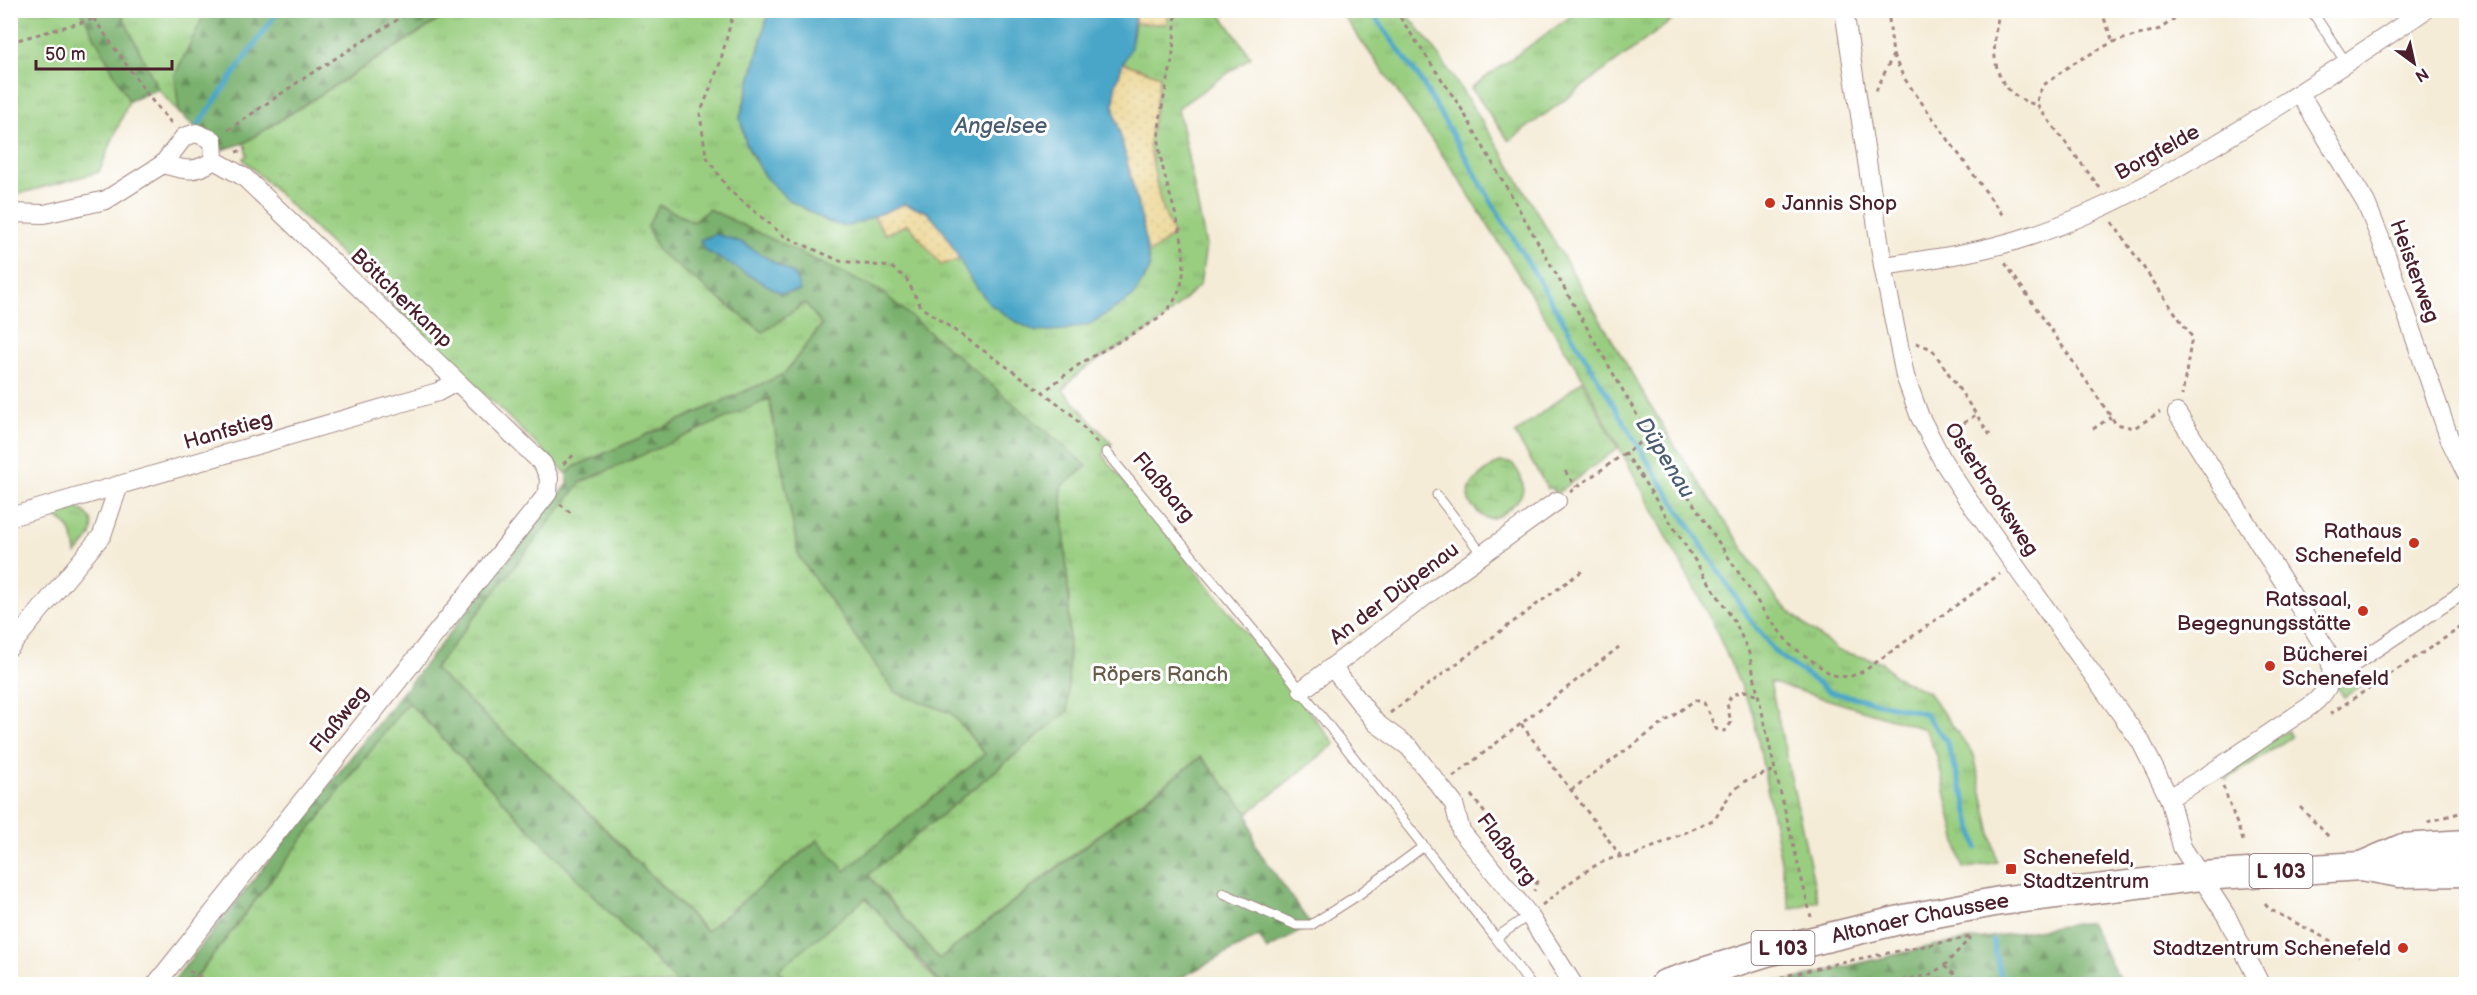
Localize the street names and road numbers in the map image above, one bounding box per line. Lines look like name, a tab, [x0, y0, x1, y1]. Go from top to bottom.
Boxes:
street label: Borgfelde	[2111, 119, 2204, 186]
street label: Heisterweg	[2384, 216, 2445, 326]
street label: Böttcherkamp	[345, 243, 458, 353]
street label: Hanfstieg	[181, 406, 276, 455]
street label: Osterbrooksweg	[1939, 418, 2044, 561]
street label: Flaßbarg	[1127, 447, 1200, 527]
street label: An der Düpenau	[1325, 537, 1464, 650]
street label: Flaßweg	[305, 681, 374, 758]
street label: Flaßbarg	[1471, 808, 1542, 890]
road number: L 103	[2250, 854, 2312, 888]
street label: Altonaer Chaussee	[1829, 888, 2010, 949]
road number: L 103	[1752, 931, 1814, 965]

